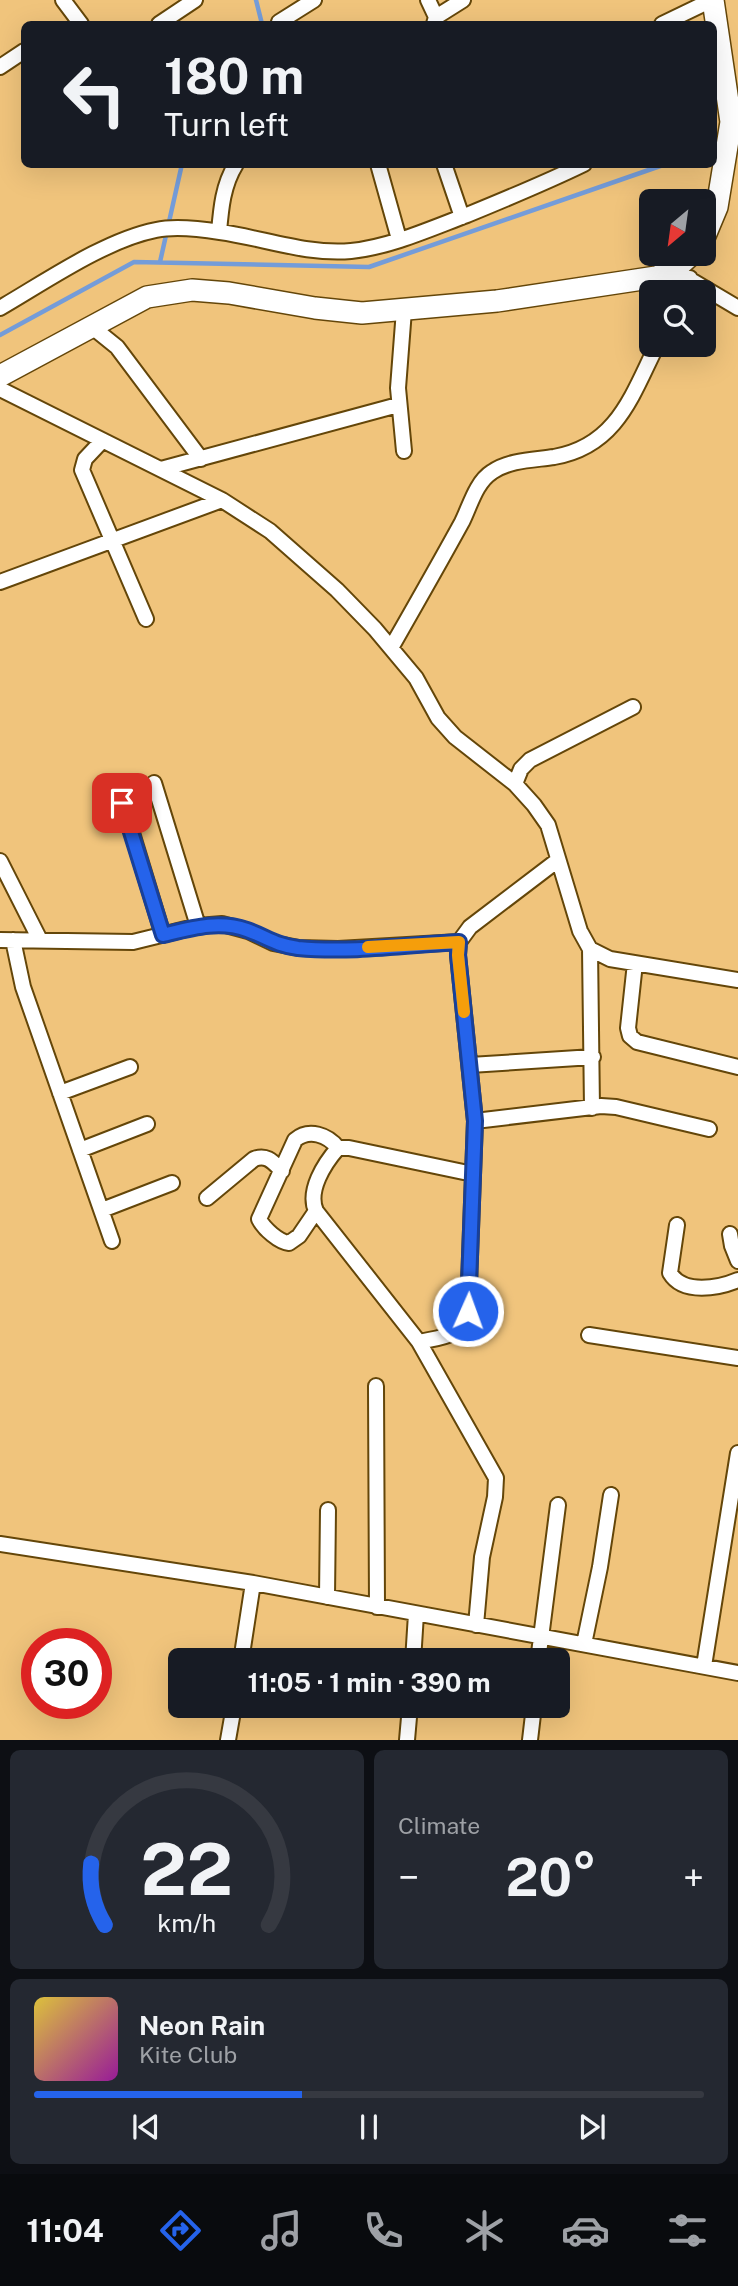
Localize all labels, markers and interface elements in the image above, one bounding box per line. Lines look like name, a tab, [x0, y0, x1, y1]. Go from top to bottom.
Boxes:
text: 180 m	[164, 47, 304, 105]
icon: left	[49, 49, 140, 140]
text: Turn left	[164, 106, 289, 143]
north arrow	[639, 189, 716, 266]
map controls	[639, 189, 716, 357]
button: search	[639, 280, 716, 357]
pin	[92, 773, 152, 833]
icon: arrive	[103, 784, 141, 822]
position arrow	[431, 1274, 505, 1348]
speed limit sign: 30	[21, 1628, 112, 1719]
text: 11:05 · 1 min · 390 m	[247, 1667, 491, 1698]
text: Climate	[398, 1812, 480, 1839]
text: 22	[141, 1827, 233, 1912]
text: 20°	[505, 1847, 597, 1908]
text: −	[398, 1855, 419, 1900]
text: +	[683, 1855, 704, 1900]
text: km/h	[158, 1908, 216, 1938]
text: Neon Rain	[139, 2010, 265, 2041]
text: Kite Club	[139, 2041, 237, 2068]
icon: previous	[127, 2108, 165, 2146]
icon: pause	[350, 2108, 388, 2146]
icon: next	[573, 2108, 611, 2146]
icon: directions	[156, 2206, 205, 2255]
icon: music	[257, 2206, 306, 2255]
icon: phone	[359, 2206, 408, 2255]
icon: climate	[460, 2206, 509, 2255]
icon: car	[561, 2206, 610, 2255]
icon: filters	[663, 2206, 712, 2255]
text: 11:04	[26, 2212, 104, 2249]

